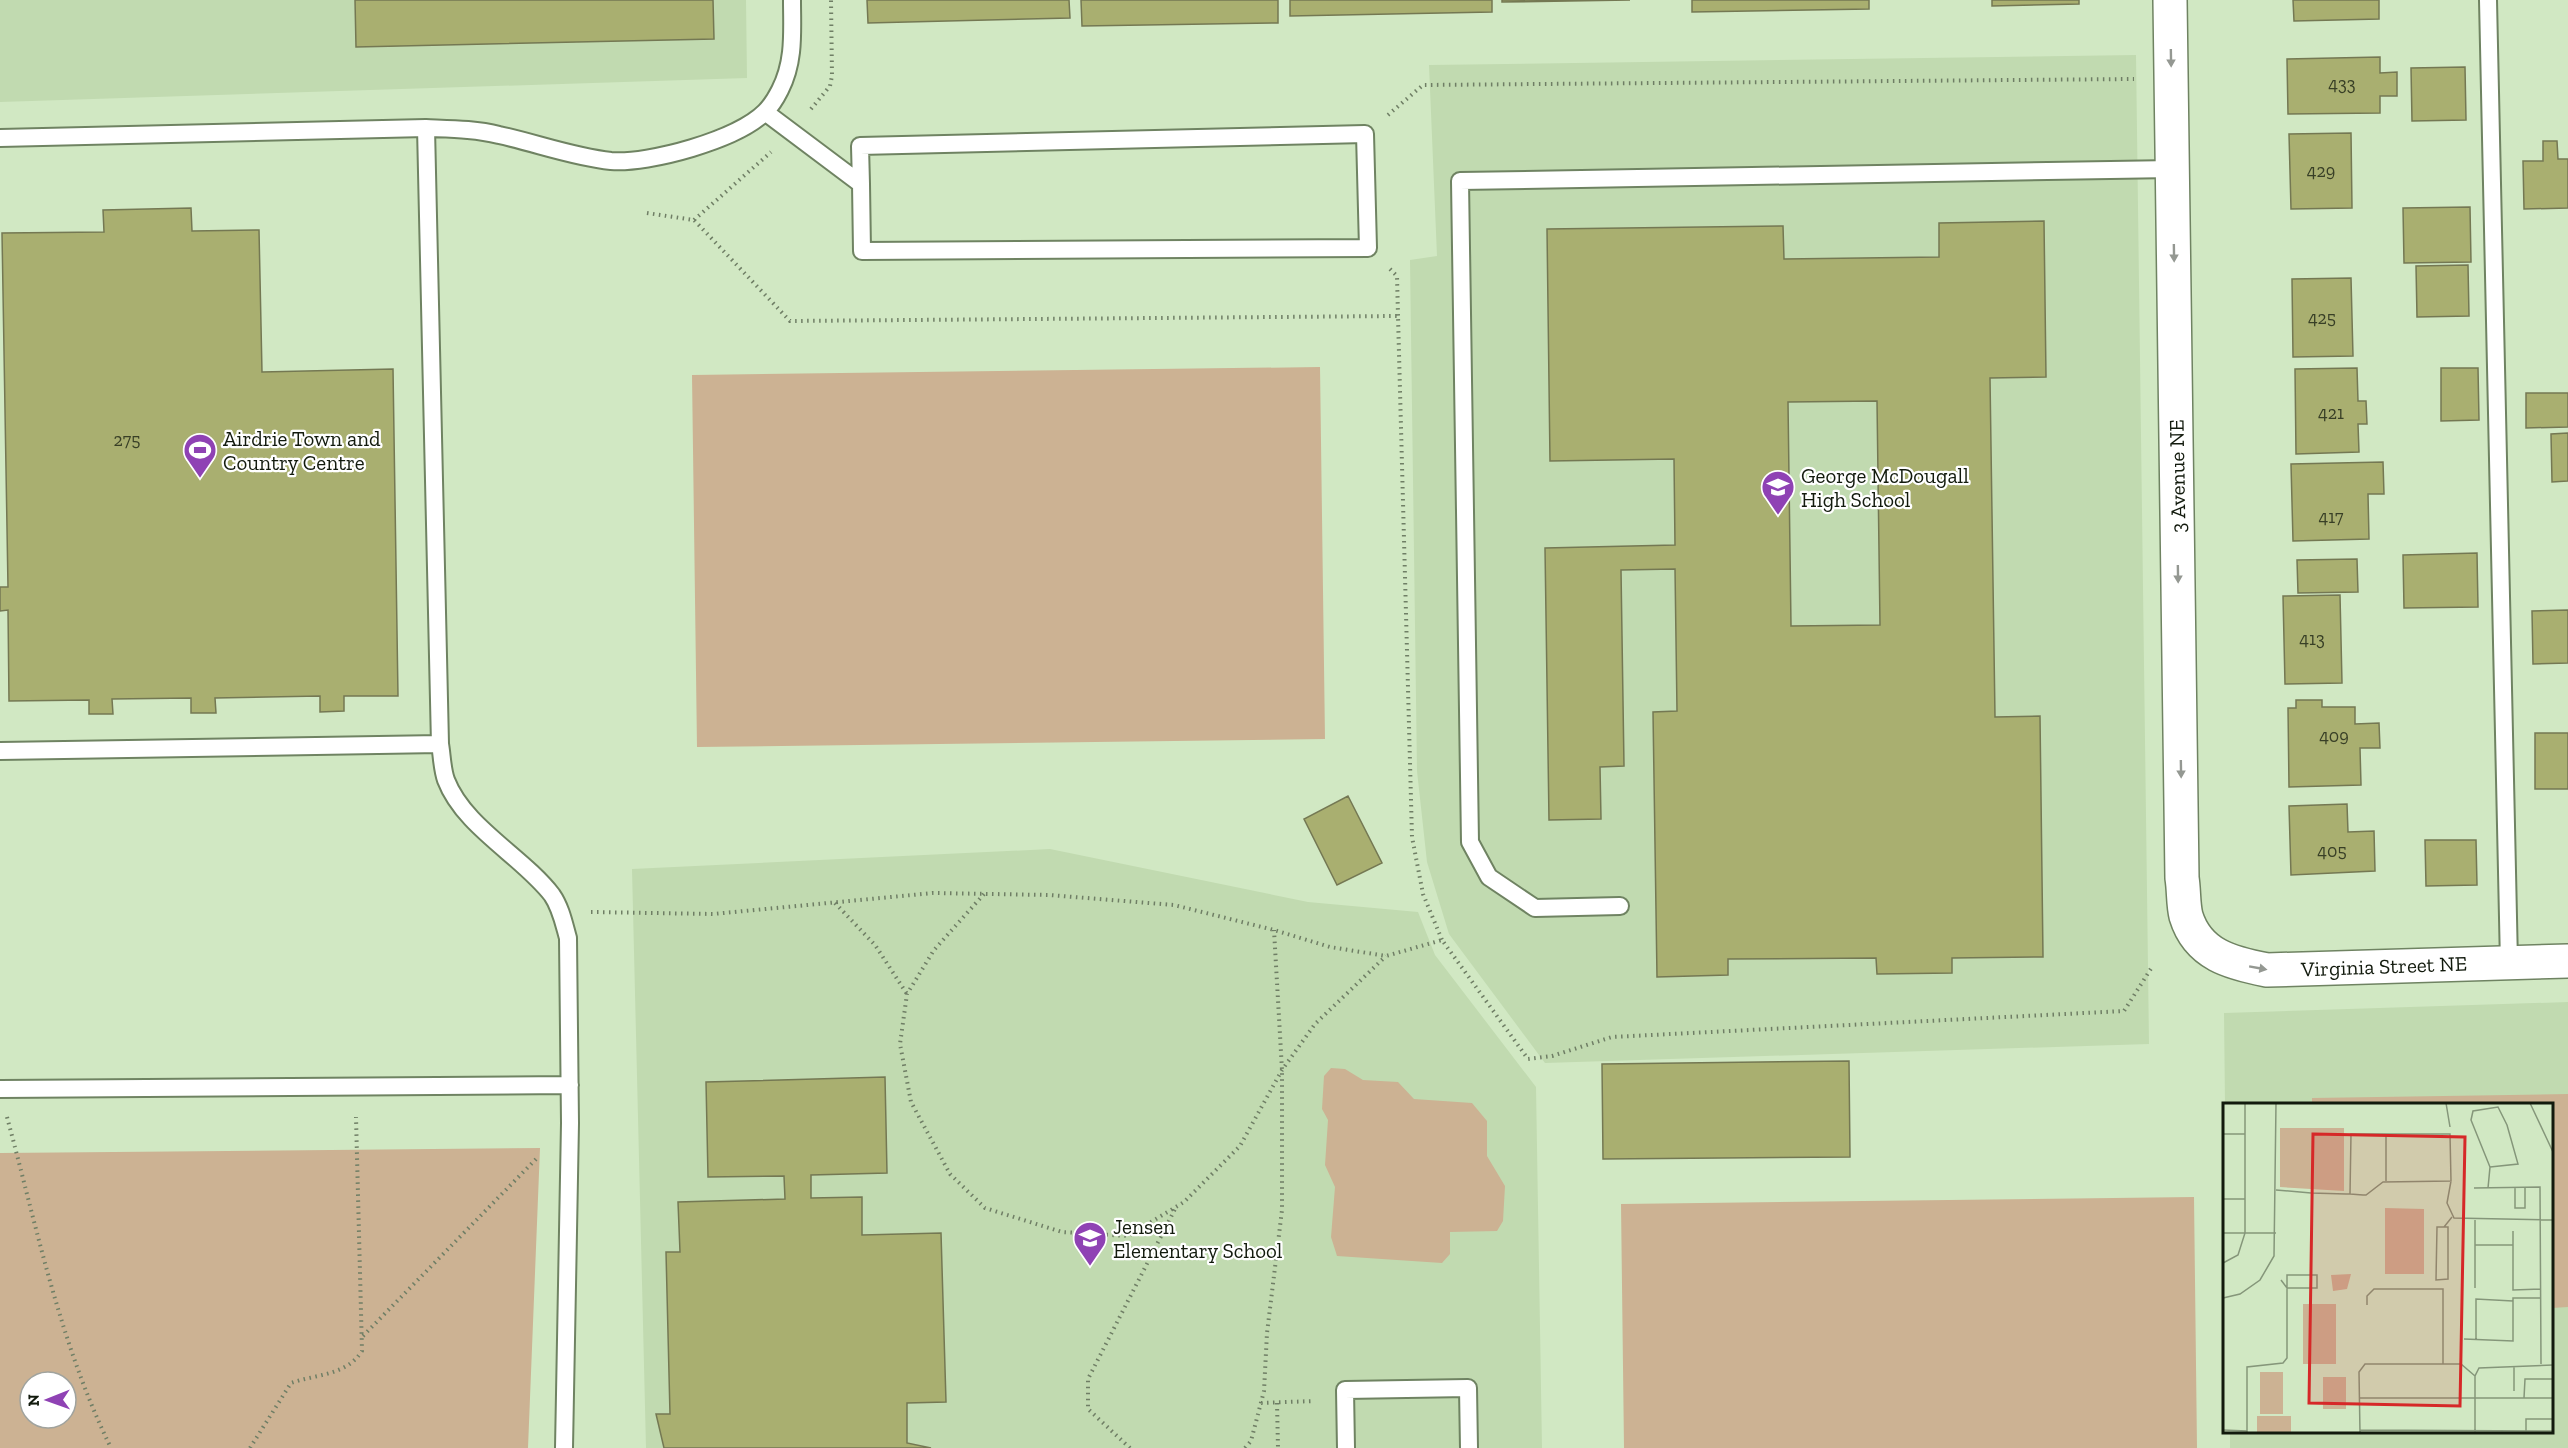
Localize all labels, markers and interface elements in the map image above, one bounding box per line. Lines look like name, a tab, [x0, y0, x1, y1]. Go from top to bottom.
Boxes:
one-way arrow	[2166, 49, 2176, 68]
house number: 433	[2328, 73, 2356, 95]
house number: 429	[2307, 160, 2335, 182]
one-way arrow	[2169, 244, 2179, 263]
house number: 425	[2308, 307, 2336, 329]
house number: 421	[2318, 402, 2344, 424]
street label: 3 Avenue NE	[2164, 419, 2190, 533]
place label: Airdrie Town and Country Centre	[223, 426, 381, 475]
house number: 275	[114, 429, 140, 451]
sports icon: Airdrie Town and Country Centre	[182, 432, 218, 479]
place label: George McDougall High School	[1801, 463, 1969, 512]
school or university icon: George McDougall High School	[1760, 469, 1796, 516]
house number: 417	[2319, 506, 2344, 528]
one-way arrow	[2173, 565, 2183, 584]
house number: 413	[2299, 628, 2325, 650]
house number: 409	[2319, 725, 2349, 747]
one-way arrow	[2176, 760, 2186, 779]
house number: 405	[2317, 840, 2347, 862]
street label: Virginia Street NE	[2300, 951, 2467, 981]
one-way arrow	[2248, 964, 2267, 973]
inset map	[2223, 1103, 2553, 1433]
place label: Jensen Elementary School	[1113, 1214, 1283, 1263]
school or university icon: Jensen Elementary School	[1072, 1220, 1108, 1267]
north arrow	[18, 1370, 78, 1430]
text: N	[24, 1394, 43, 1407]

